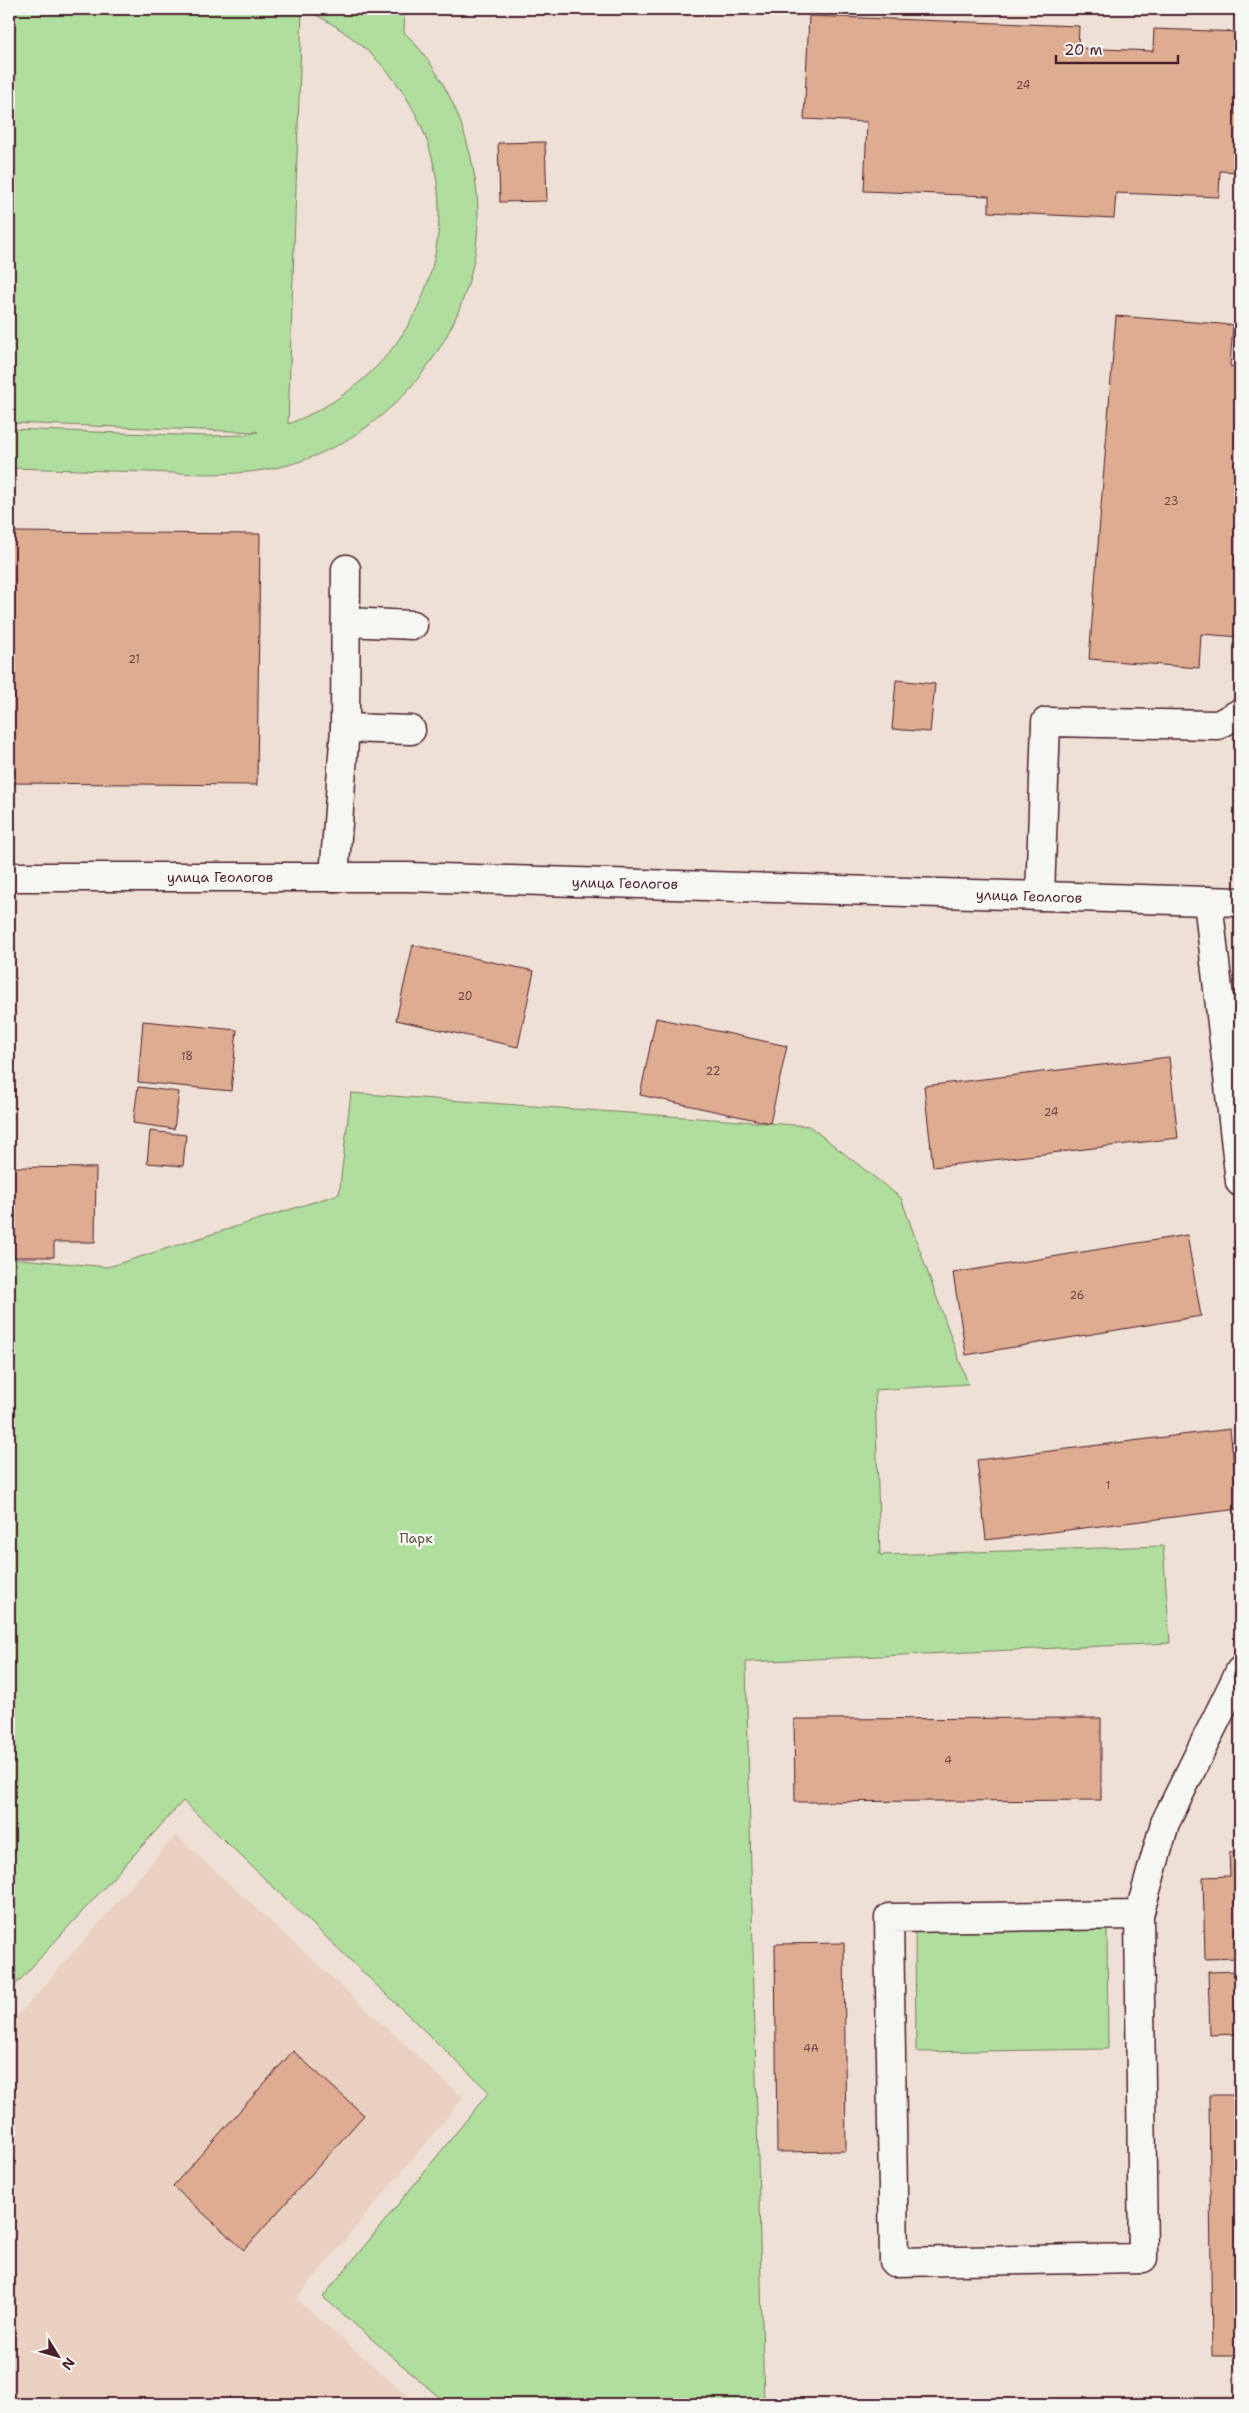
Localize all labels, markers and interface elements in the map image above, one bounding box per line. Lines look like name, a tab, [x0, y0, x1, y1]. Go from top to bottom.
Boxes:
scale bar	[1056, 32, 1179, 64]
text: 20 m	[1064, 40, 1103, 60]
house number: 24	[1016, 78, 1031, 93]
house number: 23	[1164, 494, 1178, 509]
house number: 21	[128, 652, 140, 667]
street label: улица Геологов	[167, 868, 273, 886]
street label: улица Геологов	[572, 873, 678, 893]
street label: улица Геологов	[976, 885, 1082, 907]
house number: 20	[457, 989, 473, 1004]
house number: 18	[181, 1049, 193, 1064]
house number: 22	[706, 1064, 720, 1079]
house number: 24	[1044, 1105, 1059, 1120]
house number: 26	[1070, 1288, 1084, 1303]
house number: 1	[1106, 1478, 1110, 1493]
park label: Парк	[399, 1529, 433, 1547]
house number: 4	[944, 1753, 952, 1768]
house number: 4А	[803, 2041, 819, 2056]
north arrow	[32, 2330, 82, 2380]
text: N	[58, 2354, 79, 2374]

